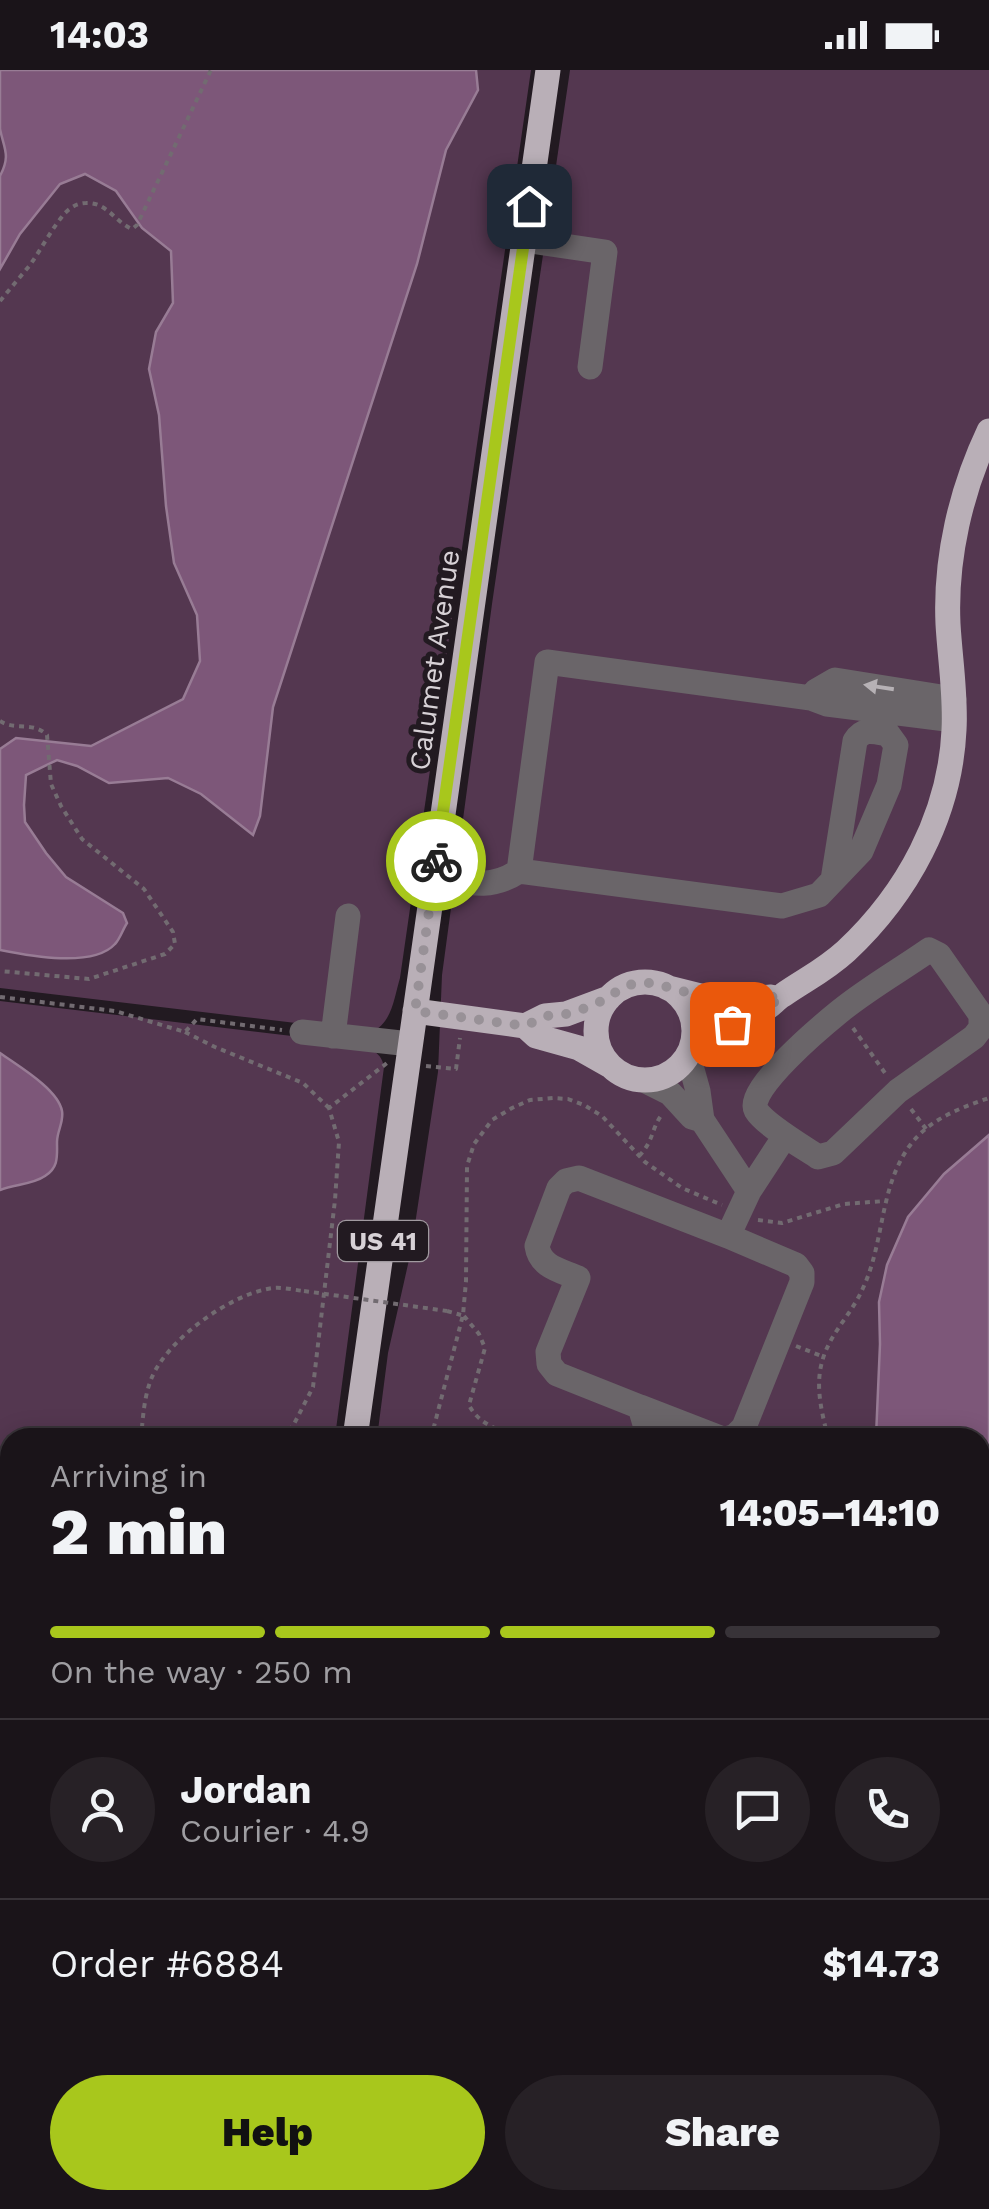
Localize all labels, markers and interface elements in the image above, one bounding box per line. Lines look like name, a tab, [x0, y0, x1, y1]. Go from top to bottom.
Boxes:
text: 14:03	[50, 13, 149, 57]
pin	[487, 164, 572, 249]
icon: home	[502, 179, 557, 234]
street label: Calumet Avenue	[403, 548, 466, 773]
one-way arrow	[863, 679, 895, 694]
courier	[386, 811, 486, 911]
icon: bike	[409, 834, 464, 889]
pin	[690, 982, 775, 1067]
icon: bag	[705, 997, 760, 1052]
road number: US 41	[338, 1221, 428, 1261]
text: Arriving in	[50, 1457, 207, 1495]
text: 14:05–14:10	[720, 1491, 940, 1535]
text: 2 min	[50, 1494, 227, 1570]
text: On the way · 250 m	[50, 1653, 353, 1691]
button: person	[50, 1757, 155, 1862]
button: chat	[705, 1757, 810, 1862]
button: phone	[835, 1757, 940, 1862]
text: Jordan	[180, 1768, 312, 1812]
text: Courier · 4.9	[180, 1812, 370, 1850]
text: Order #6884	[50, 1942, 284, 1986]
text: $14.73	[823, 1942, 940, 1986]
button: Help	[50, 2075, 485, 2190]
button: Share	[505, 2075, 940, 2190]

